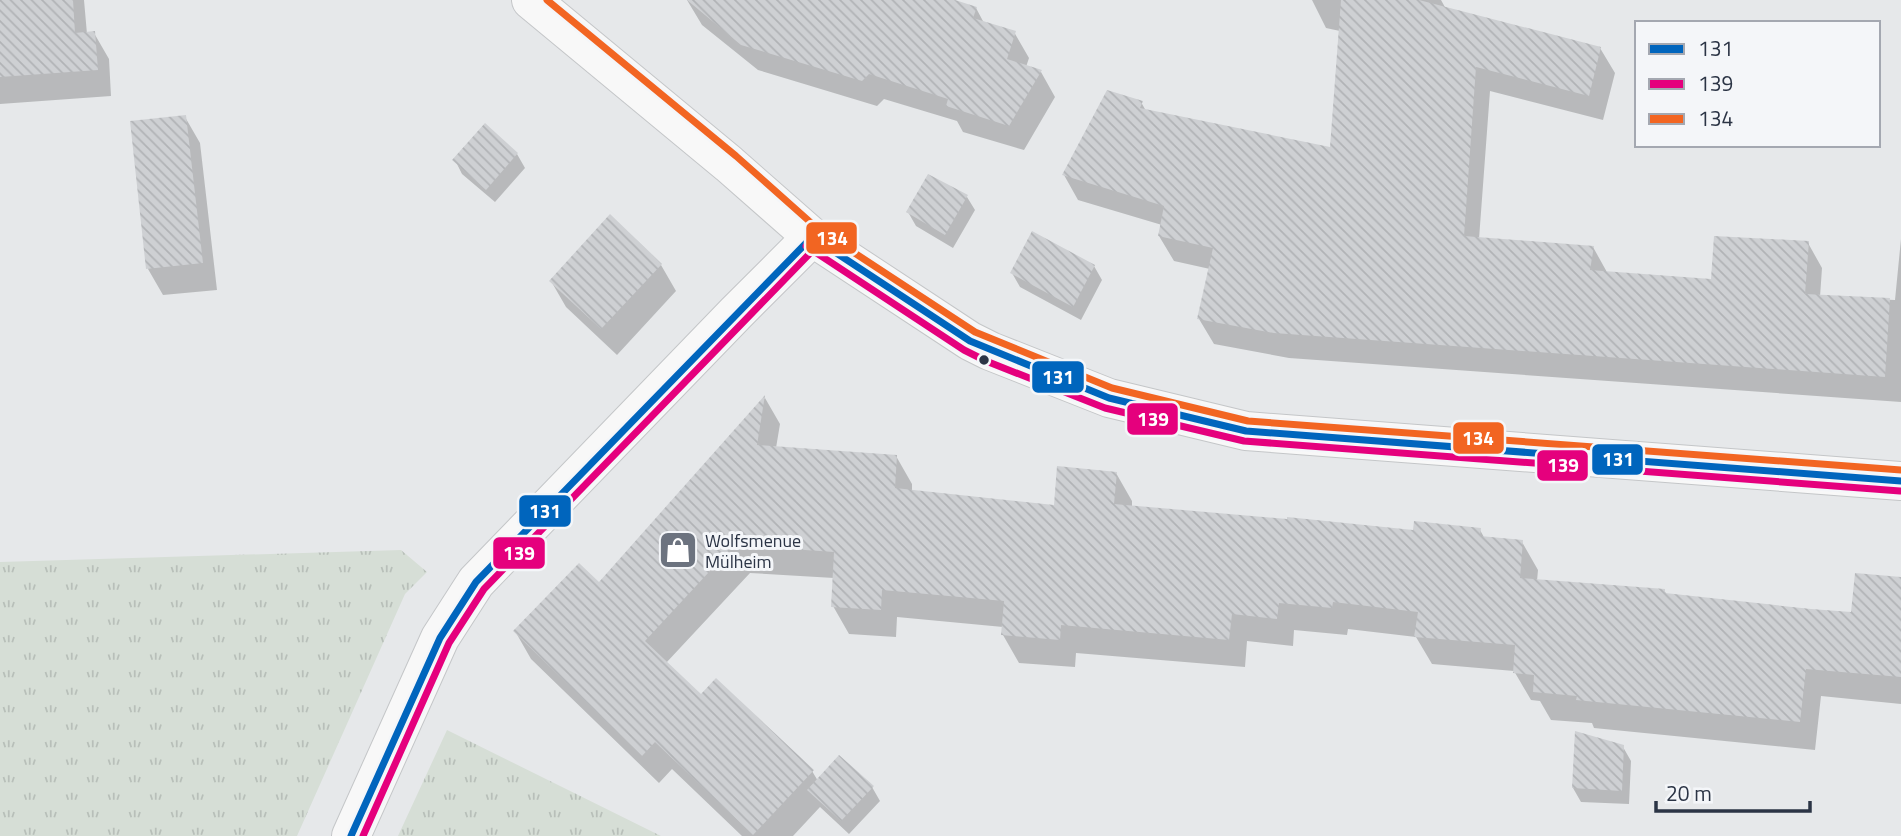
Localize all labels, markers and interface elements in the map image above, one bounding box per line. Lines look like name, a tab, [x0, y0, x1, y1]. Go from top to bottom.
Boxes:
legend	[1635, 21, 1880, 147]
text: 131	[1698, 32, 1733, 64]
text: 139	[1698, 67, 1733, 99]
text: 134	[1698, 102, 1733, 134]
line badge: 134	[805, 221, 858, 255]
text: 134	[816, 223, 848, 252]
unlabelled marker	[977, 353, 991, 367]
line badge: 131	[1031, 360, 1085, 394]
text: 131	[1042, 362, 1074, 391]
line badge: 139	[1126, 402, 1179, 436]
text: 139	[1137, 404, 1169, 433]
line badge: 134	[1452, 421, 1505, 455]
text: 134	[1462, 423, 1494, 452]
line badge: 131	[1591, 443, 1644, 476]
text: 131	[1602, 444, 1634, 473]
line badge: 139	[1536, 449, 1589, 482]
text: 139	[1547, 450, 1579, 479]
line badge: 131	[518, 494, 572, 528]
text: 131	[529, 496, 561, 525]
place label: Wolfsmenue Mülheim	[705, 527, 801, 575]
shop icon: Wolfsmenue Mülheim	[657, 529, 699, 571]
line badge: 139	[492, 536, 546, 570]
text: 139	[503, 538, 535, 567]
scale bar	[1656, 770, 1810, 814]
text: 20 m	[1666, 777, 1712, 809]

